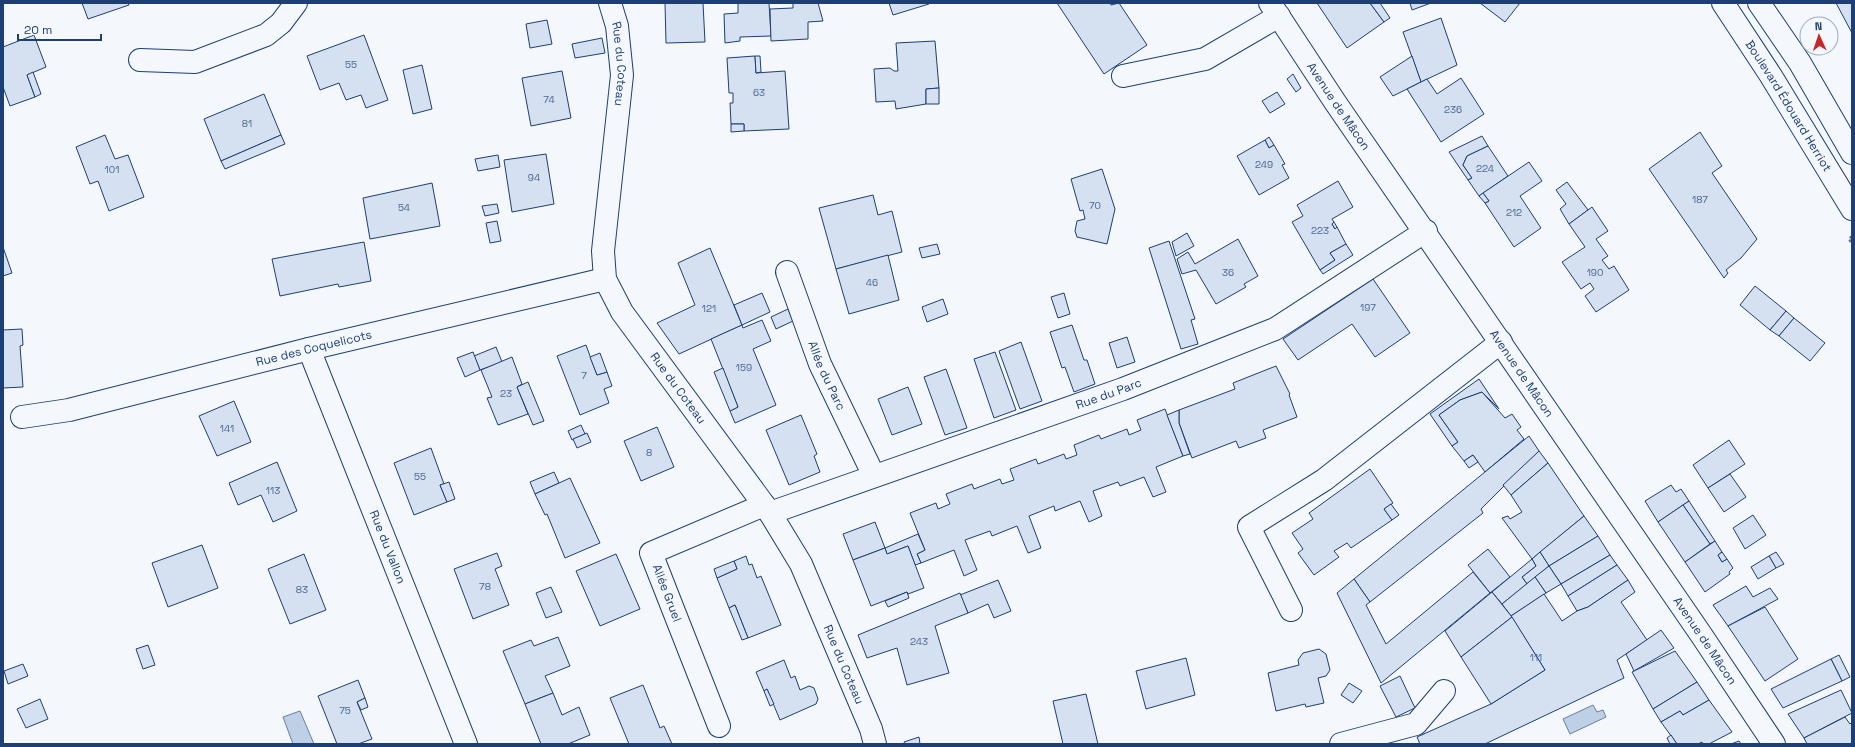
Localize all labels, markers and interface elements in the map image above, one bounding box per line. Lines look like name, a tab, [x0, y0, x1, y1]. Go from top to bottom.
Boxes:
scale bar	[18, 16, 101, 42]
north arrow	[1799, 16, 1839, 56]
street label: Rue du Coteau	[608, 19, 630, 107]
text: N	[1814, 19, 1823, 33]
text: 20 m	[24, 22, 52, 38]
street label: Boulevard Édouard Herriot	[1742, 37, 1835, 175]
house number: 55	[345, 58, 357, 71]
street label: Avenue de Mâcon	[1303, 59, 1374, 153]
house number: 63	[753, 86, 765, 99]
house number: 74	[543, 93, 555, 106]
house number: 236	[1444, 103, 1462, 116]
house number: 81	[242, 117, 252, 130]
house number: 249	[1255, 158, 1273, 171]
house number: 224	[1476, 162, 1494, 175]
house number: 101	[105, 163, 119, 176]
house number: 94	[528, 171, 540, 184]
house number: 187	[1692, 193, 1708, 206]
house number: 70	[1089, 199, 1101, 212]
house number: 54	[398, 201, 410, 214]
house number: 212	[1506, 206, 1522, 219]
house number: 223	[1311, 224, 1329, 237]
house number: 36	[1222, 266, 1234, 279]
house number: 190	[1587, 266, 1603, 279]
house number: 46	[866, 276, 878, 289]
house number: 197	[1360, 301, 1376, 314]
house number: 121	[702, 302, 716, 315]
street label: Rue des Coquelicots	[254, 326, 373, 370]
street label: Avenue de Mâcon	[1486, 327, 1557, 420]
street label: Allée du Parc	[804, 339, 849, 413]
street label: Rue du Coteau	[646, 349, 710, 427]
house number: 159	[736, 361, 752, 374]
house number: 7	[581, 369, 587, 382]
street label: Rue du Parc	[1074, 374, 1144, 413]
house number: 23	[500, 387, 512, 400]
house number: 141	[220, 422, 234, 435]
house number: 8	[646, 446, 652, 459]
house number: 55	[414, 470, 426, 483]
house number: 113	[266, 484, 280, 497]
street label: Rue du Vallon	[366, 508, 409, 586]
street label: Allée Gruel	[649, 562, 685, 624]
house number: 78	[479, 580, 491, 593]
house number: 83	[296, 583, 308, 596]
street label: Avenue de Mâcon	[1670, 594, 1740, 688]
street label: Rue du Coteau	[820, 622, 868, 707]
house number: 243	[910, 635, 928, 648]
house number: 111	[1530, 651, 1542, 664]
house number: 75	[339, 704, 351, 717]

